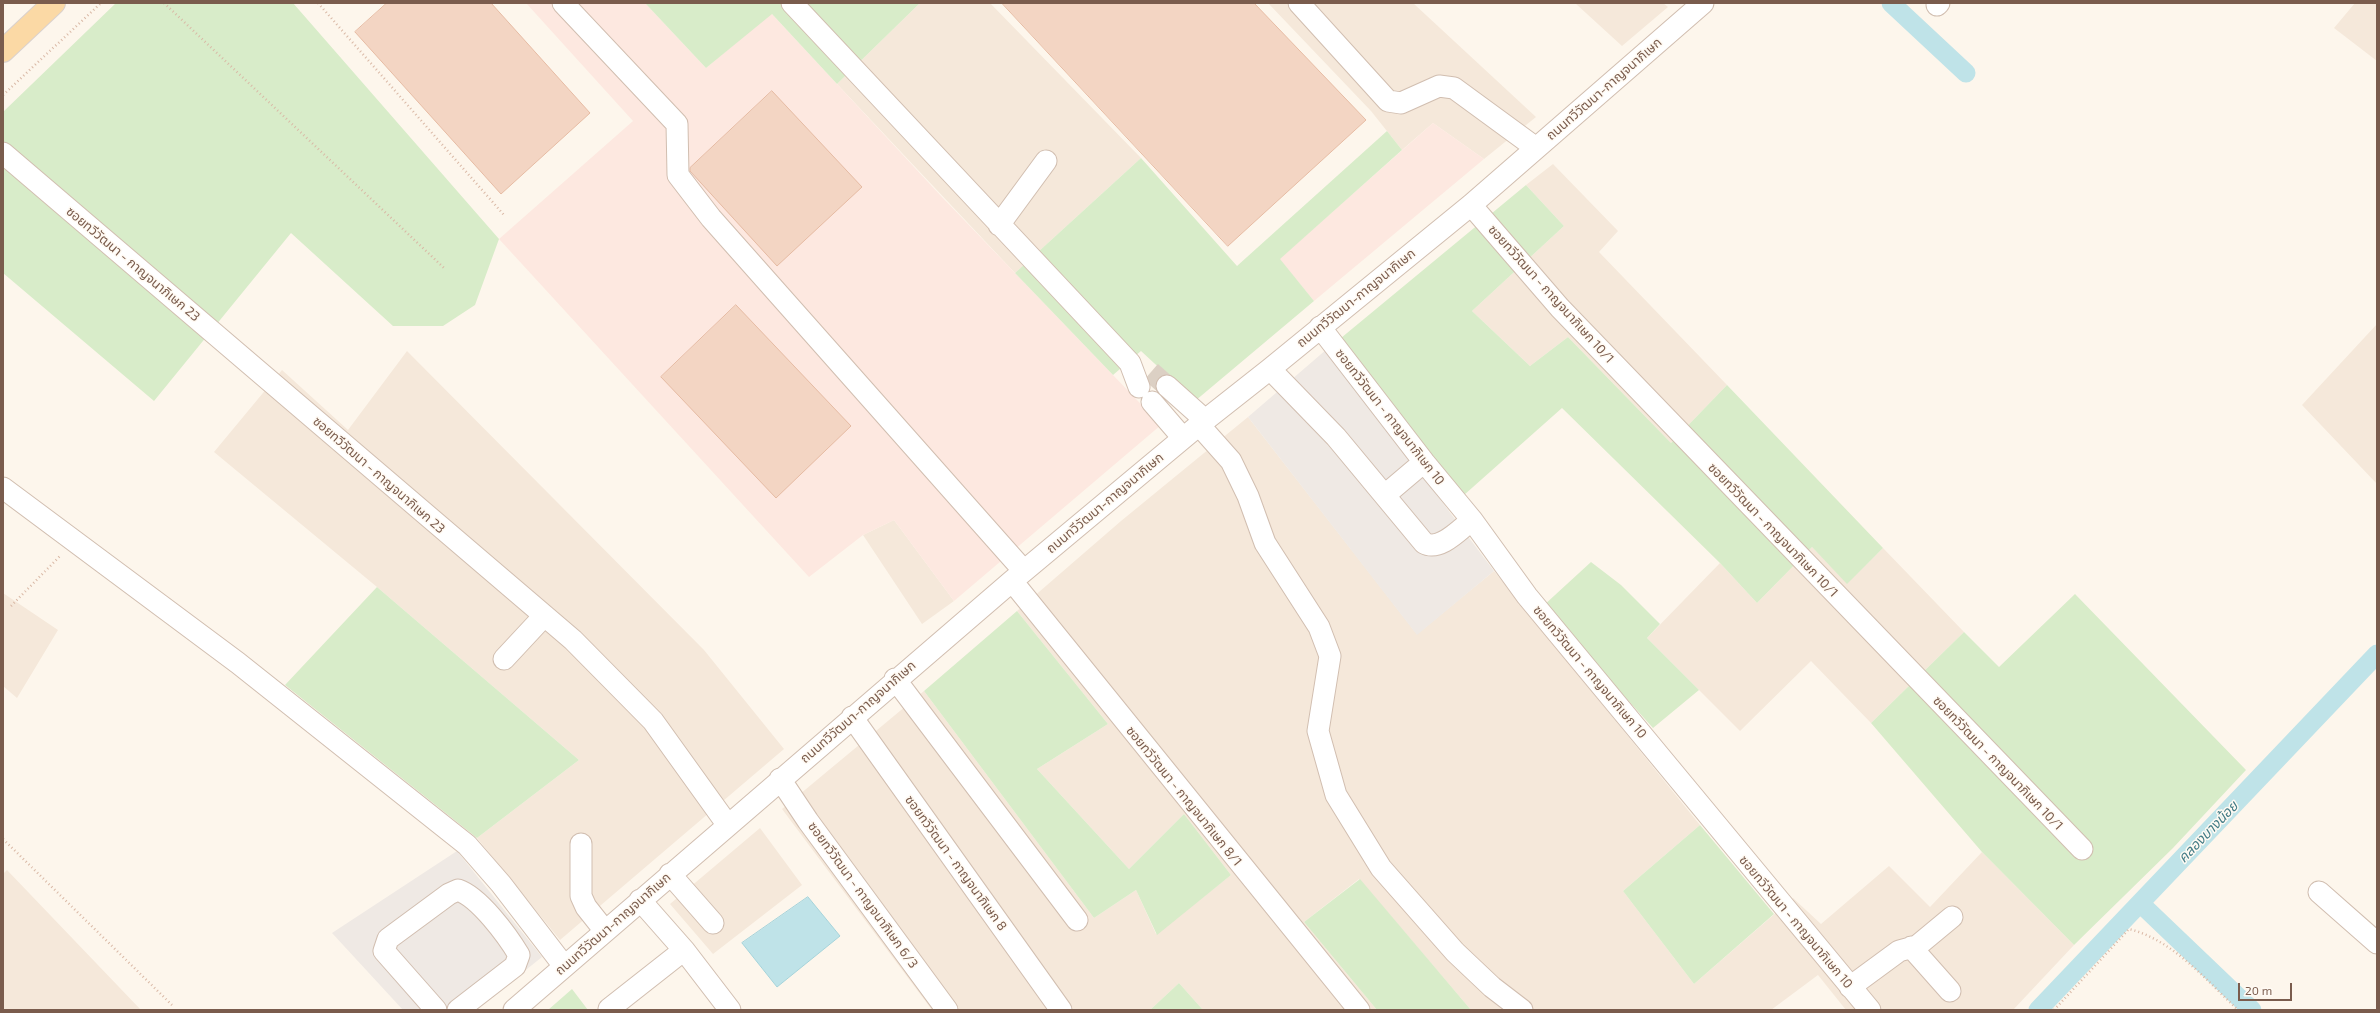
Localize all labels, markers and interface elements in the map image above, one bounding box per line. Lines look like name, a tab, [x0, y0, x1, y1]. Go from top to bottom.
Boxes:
street label: ถนนทวีวัฒนา-กาญจนาภิเษก	[1543, 35, 1665, 143]
street label: ซอยทวีวัฒนา - กาญจนาภิเษก 23	[63, 203, 203, 325]
street label: ซอยทวีวัฒนา - กาญจนาภิเษก 10/1	[1485, 222, 1617, 366]
street label: ถนนทวีวัฒนา-กาญจนาภิเษก	[1294, 245, 1418, 351]
street label: ซอยทวีวัฒนา - กาญจนาภิเษก 10	[1332, 346, 1448, 488]
street label: ซอยทวีวัฒนา - กาญจนาภิเษก 23	[310, 413, 448, 537]
street label: ถนนทวีวัฒนา-กาญจนาภิเษก	[1043, 449, 1167, 557]
street label: ซอยทวีวัฒนา - กาญจนาภิเษก 10/1	[1705, 460, 1841, 600]
street label: ซอยทวีวัฒนา - กาญจนาภิเษก 10	[1530, 602, 1650, 742]
street label: ถนนทวีวัฒนา-กาญจนาภิเษก	[797, 658, 919, 766]
street label: ซอยทวีวัฒนา - กาญจนาภิเษก 10/1	[1930, 693, 2066, 833]
street label: ซอยทวีวัฒนา - กาญจนาภิเษก 8/1	[1123, 723, 1245, 869]
street label: ซอยทวีวัฒนา - กาญจนาภิเษก 8	[902, 792, 1010, 934]
water label: คลองบางน้อย	[2175, 798, 2241, 866]
street label: ซอยทวีวัฒนา - กาญจนาภิเษก 6/3	[805, 819, 921, 971]
street label: ซอยทวีวัฒนา - กาญจนาภิเษก 10	[1736, 852, 1856, 992]
street label: ถนนทวีวัฒนา-กาญจนาภิเษก	[552, 870, 674, 978]
scale bar	[2240, 975, 2294, 1001]
text: 20 m	[2245, 983, 2272, 997]

